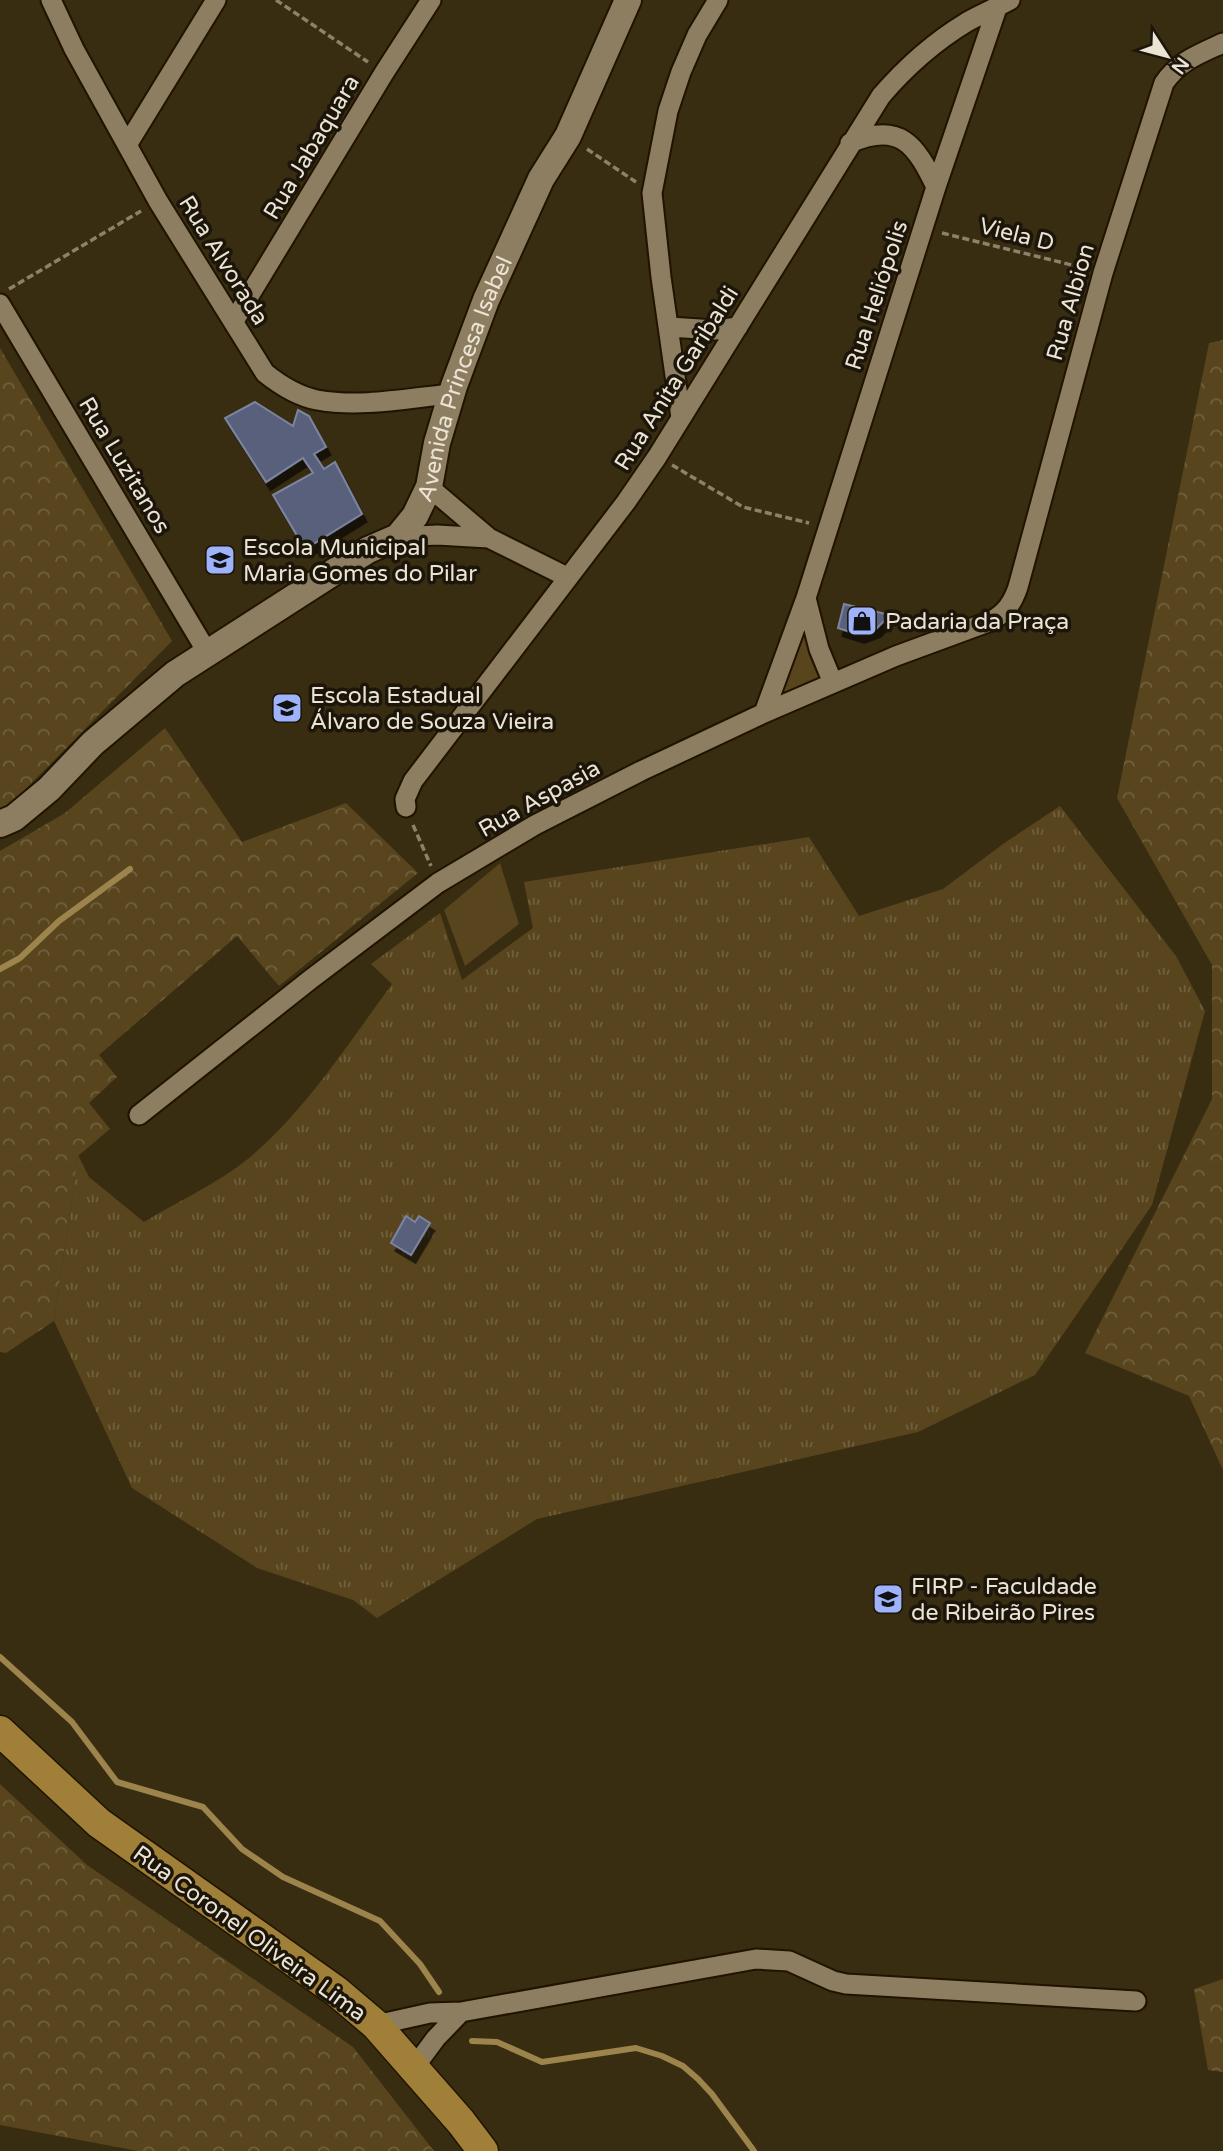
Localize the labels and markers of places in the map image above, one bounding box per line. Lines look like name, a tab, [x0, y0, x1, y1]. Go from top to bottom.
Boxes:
place label: Escola Municipal Maria Gomes do Pilar	[243, 534, 477, 588]
school or university icon: Escola Municipal Maria Gomes do Pilar	[203, 543, 237, 577]
shop icon: Padaria da Praça	[845, 604, 879, 638]
place label: Padaria da Praça	[885, 608, 1069, 636]
place label: Escola Estadual Álvaro de Souza Vieira	[310, 682, 554, 736]
school or university icon: Escola Estadual Álvaro de Souza Vieira	[270, 691, 304, 725]
place label: FIRP - Faculdade de Ribeirão Pires	[911, 1573, 1097, 1627]
school or university icon: FIRP - Faculdade de Ribeirão Pires	[871, 1582, 905, 1616]

